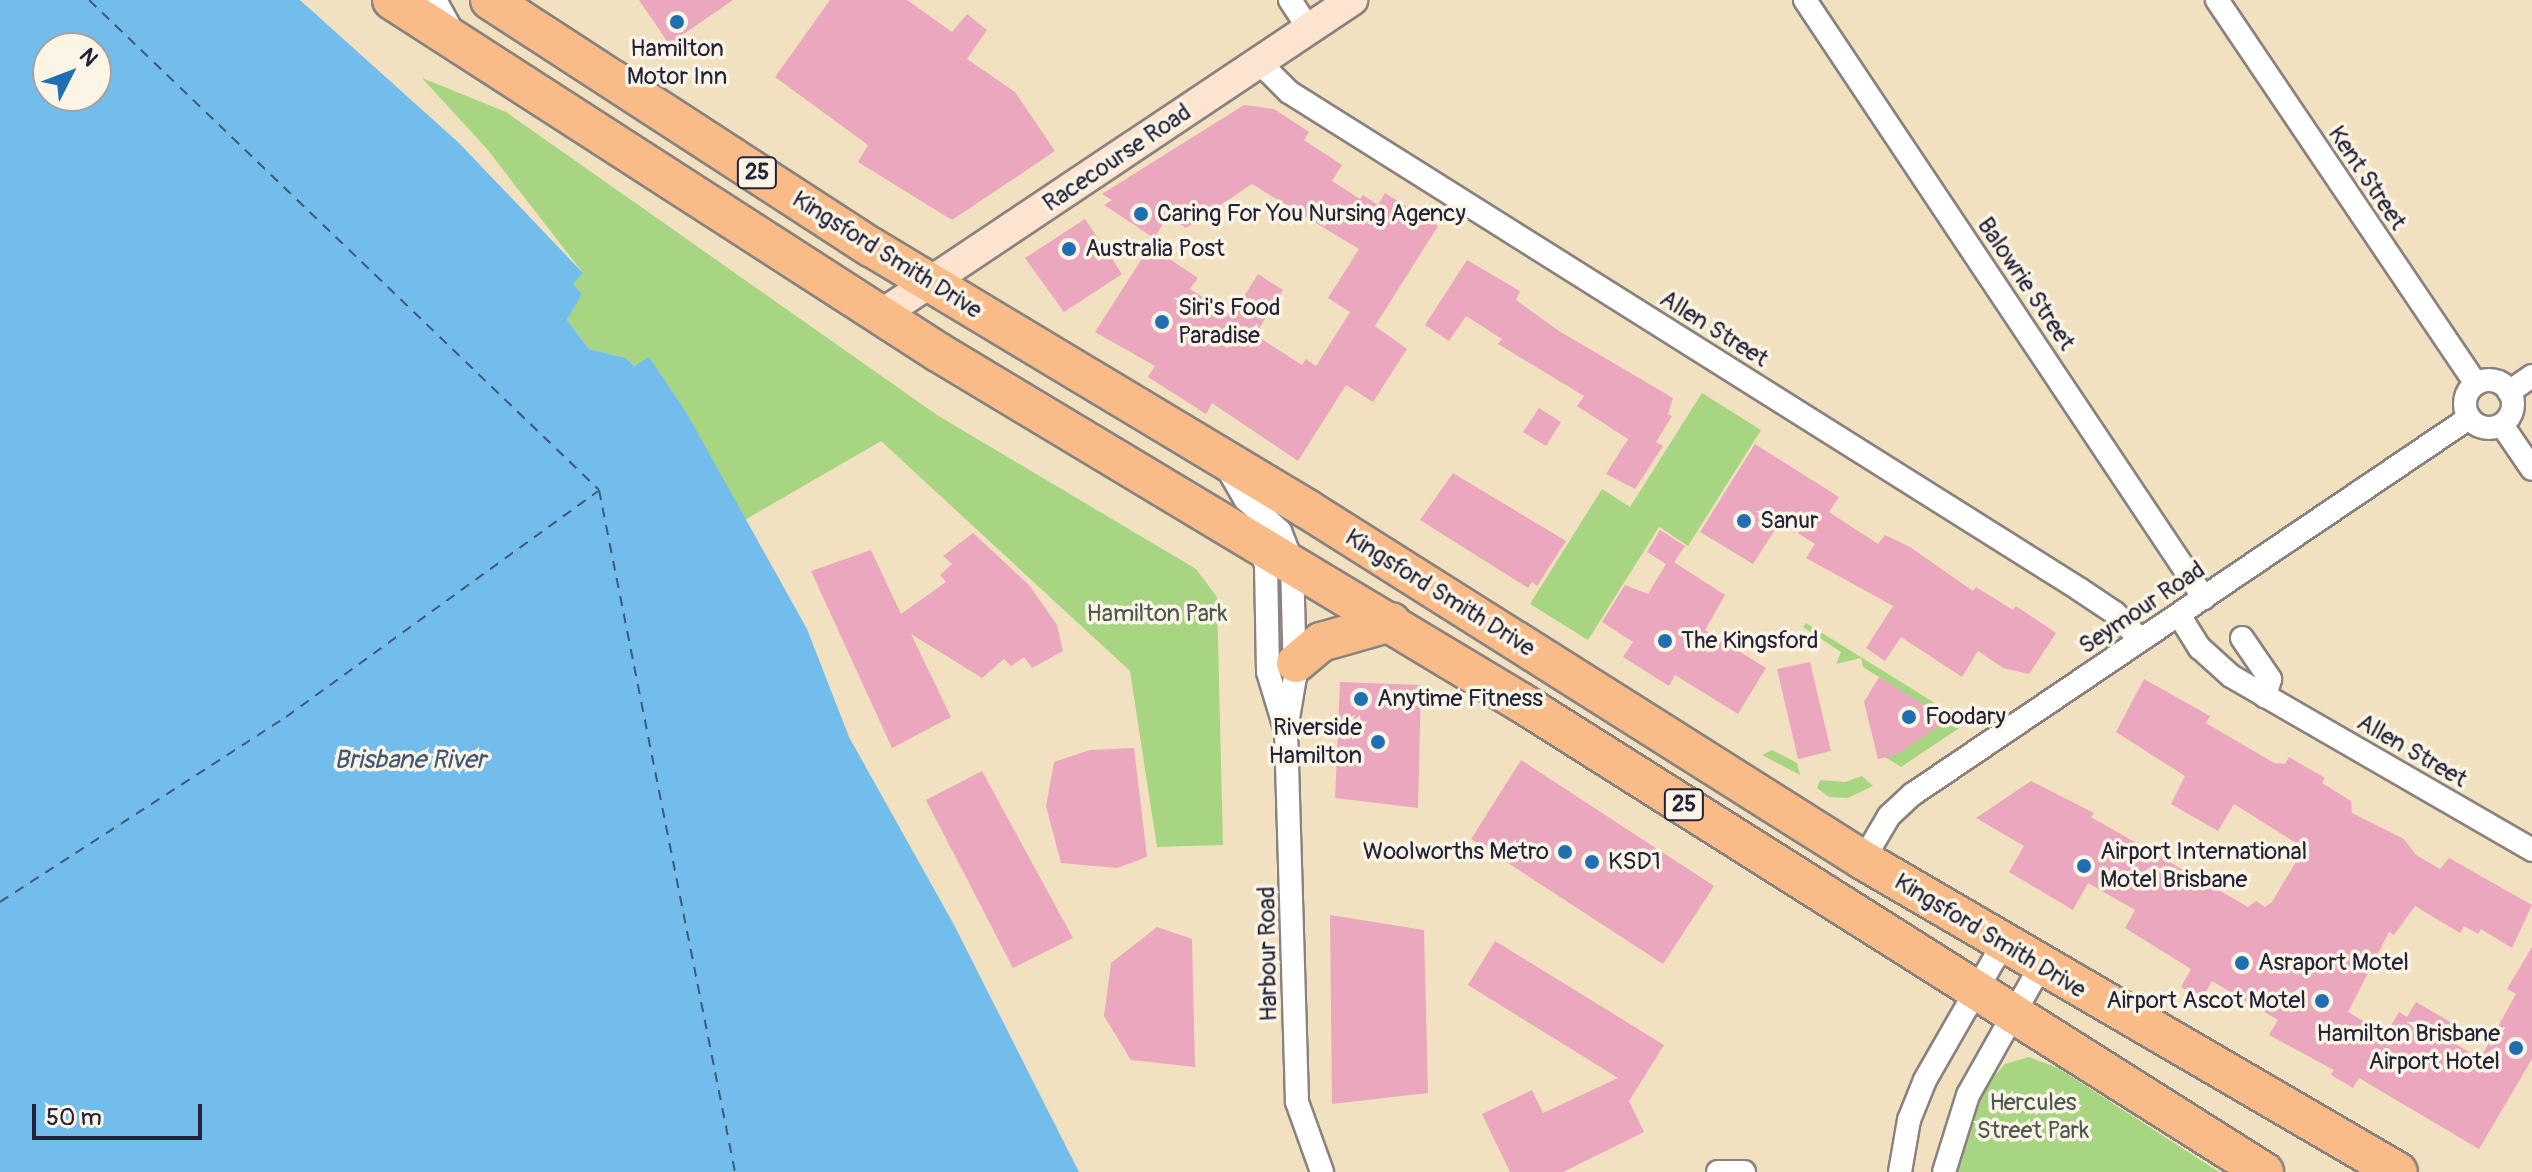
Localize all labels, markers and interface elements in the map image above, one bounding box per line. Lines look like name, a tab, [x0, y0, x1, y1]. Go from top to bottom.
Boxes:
marker: Hamilton Motor Inn	[668, 13, 686, 31]
north arrow	[32, 32, 112, 112]
place label: Hamilton Motor Inn	[627, 35, 727, 91]
text: N	[73, 42, 104, 72]
street label: Racecourse Road	[1038, 98, 1196, 218]
street label: Kent Street	[2322, 121, 2412, 235]
road number: 25	[735, 155, 779, 191]
street label: Kingsford Smith Drive	[787, 185, 987, 325]
place label: Caring For You Nursing Agency	[1157, 200, 1466, 228]
marker: Caring For You Nursing Agency	[1132, 205, 1150, 223]
street label: Balowrie Street	[1971, 212, 2081, 356]
place label: Australia Post	[1085, 235, 1225, 263]
marker: Australia Post	[1060, 240, 1078, 258]
street label: Allen Street	[1655, 284, 1773, 374]
place label: Siri's Food Paradise	[1178, 294, 1281, 350]
marker: Siri's Food Paradise	[1153, 313, 1171, 331]
place label: Sanur	[1760, 507, 1819, 535]
marker: Sanur	[1735, 512, 1753, 530]
street label: Kingsford Smith Drive	[1340, 523, 1540, 663]
street label: Seymour Road	[2074, 555, 2210, 661]
park label: Hamilton Park	[1087, 600, 1227, 628]
place label: The Kingsford	[1681, 627, 1819, 655]
marker: The Kingsford	[1656, 632, 1674, 650]
place label: Anytime Fitness	[1377, 685, 1543, 713]
marker: Anytime Fitness	[1352, 690, 1370, 708]
place label: Foodary	[1925, 703, 2006, 731]
marker: Foodary	[1900, 708, 1918, 726]
street label: Allen Street	[2352, 708, 2472, 794]
place label: Riverside Hamilton	[1268, 714, 1362, 770]
marker: Riverside Hamilton	[1369, 733, 1387, 751]
water label: Brisbane River	[334, 745, 486, 777]
road number: 25	[1662, 787, 1706, 823]
place label: Woolworths Metro	[1363, 838, 1549, 866]
place label: Airport International Motel Brisbane	[2100, 838, 2307, 894]
marker: Woolworths Metro	[1556, 843, 1574, 861]
place label: KSD1	[1608, 848, 1661, 876]
marker: KSD1	[1583, 853, 1601, 871]
marker: Airport International Motel Brisbane	[2075, 857, 2093, 875]
street label: Kingsford Smith Drive	[1889, 867, 2091, 1005]
street label: Harbour Road	[1252, 886, 1284, 1022]
place label: Asraport Motel	[2258, 949, 2409, 977]
marker: Asraport Motel	[2233, 954, 2251, 972]
place label: Airport Ascot Motel	[2106, 987, 2306, 1015]
marker: Airport Ascot Motel	[2313, 992, 2331, 1010]
place label: Hamilton Brisbane Airport Hotel	[2316, 1020, 2500, 1076]
marker: Hamilton Brisbane Airport Hotel	[2507, 1039, 2525, 1057]
scale bar	[36, 1088, 206, 1138]
park label: Hercules Street Park	[1977, 1089, 2089, 1145]
text: 50 m	[46, 1103, 102, 1132]

